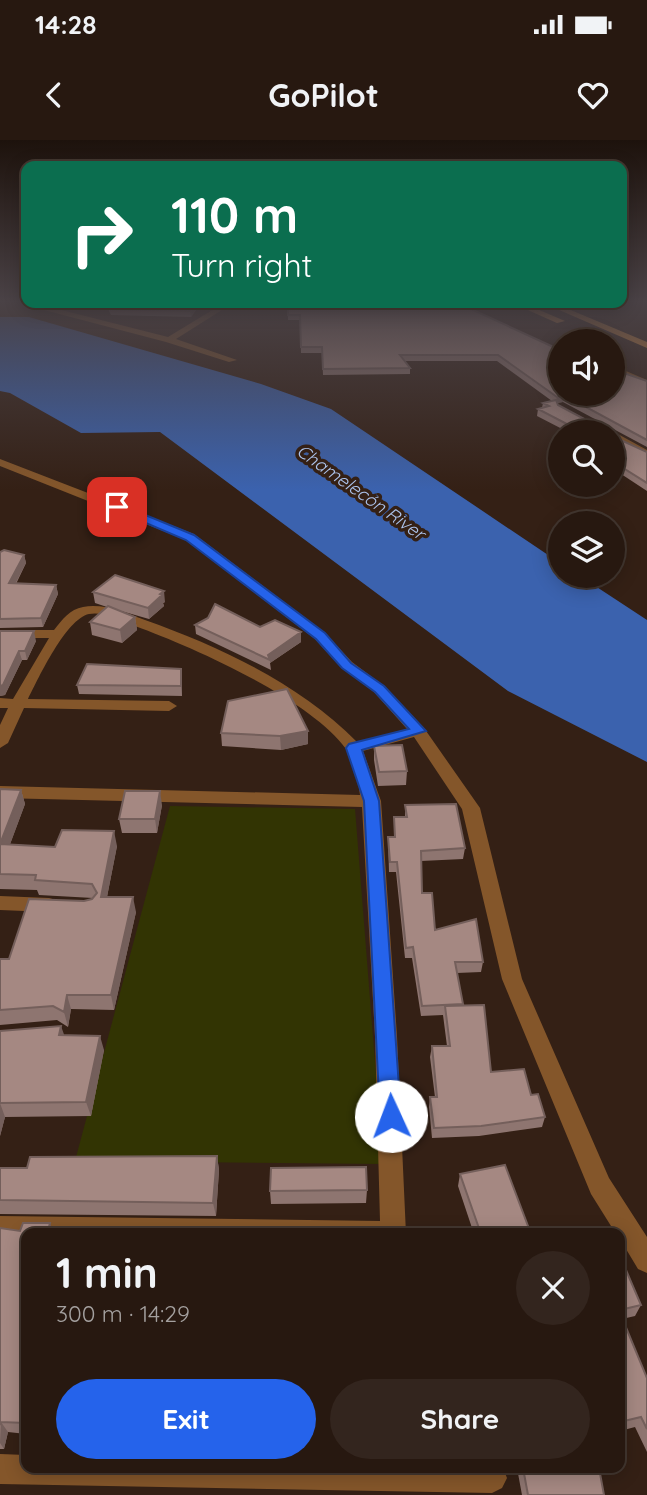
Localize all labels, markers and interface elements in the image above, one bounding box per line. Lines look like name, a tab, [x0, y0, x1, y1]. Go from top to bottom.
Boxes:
text: 14:28	[35, 8, 97, 41]
text: GoPilot	[268, 75, 379, 115]
icon: back	[35, 76, 73, 114]
icon: heart	[574, 76, 612, 114]
text: 110 m	[171, 184, 298, 245]
icon: right	[56, 189, 147, 280]
text: Turn right	[171, 245, 312, 285]
map controls	[548, 329, 625, 588]
button: sound	[548, 329, 625, 406]
button: search	[548, 420, 625, 497]
water label: Chamelecón River	[292, 439, 431, 546]
pin	[87, 477, 147, 537]
icon: arrive	[98, 488, 136, 526]
button: layers	[548, 511, 625, 588]
position arrow	[354, 1079, 428, 1153]
text: 1 min	[56, 1246, 158, 1299]
button: close	[516, 1251, 590, 1325]
text: 300 m · 14:29	[56, 1299, 190, 1328]
button: Exit	[56, 1379, 316, 1459]
button: Share	[330, 1379, 590, 1459]

